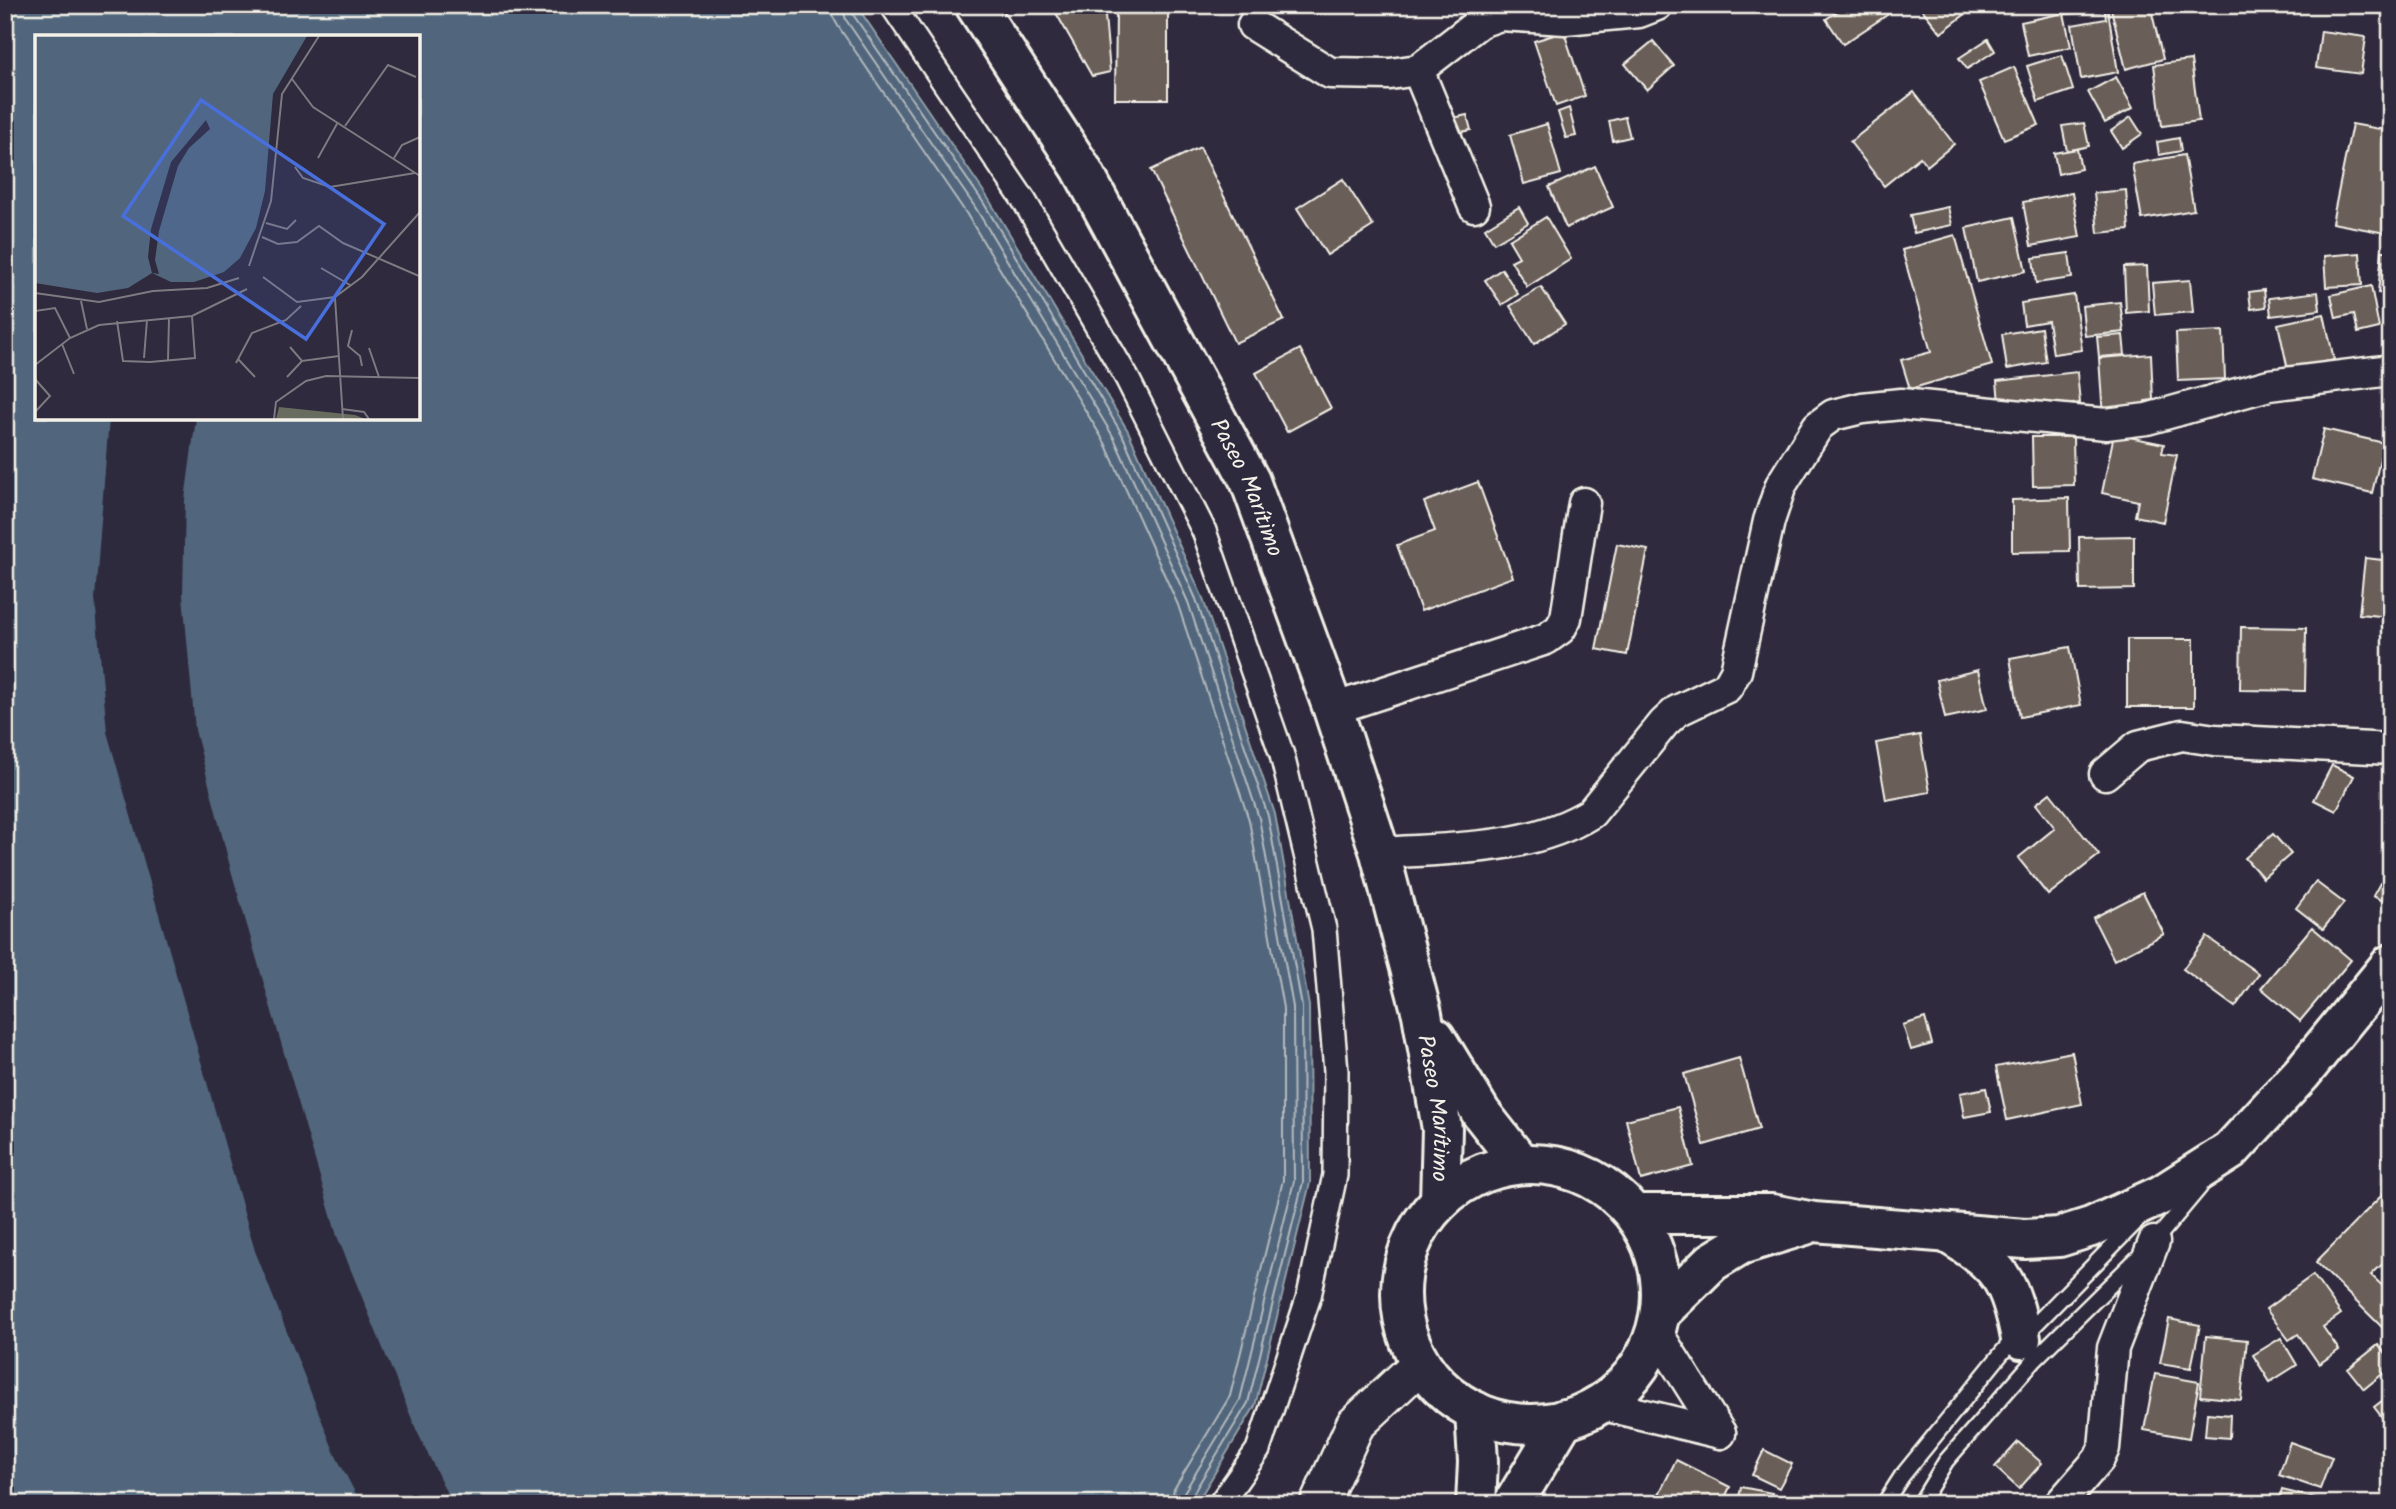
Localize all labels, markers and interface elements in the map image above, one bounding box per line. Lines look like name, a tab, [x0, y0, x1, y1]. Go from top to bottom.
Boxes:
inset map	[35, 35, 420, 420]
street label: Paseo Marítimo	[1199, 412, 1292, 562]
street label: Paseo Marítimo	[1406, 1032, 1458, 1182]

